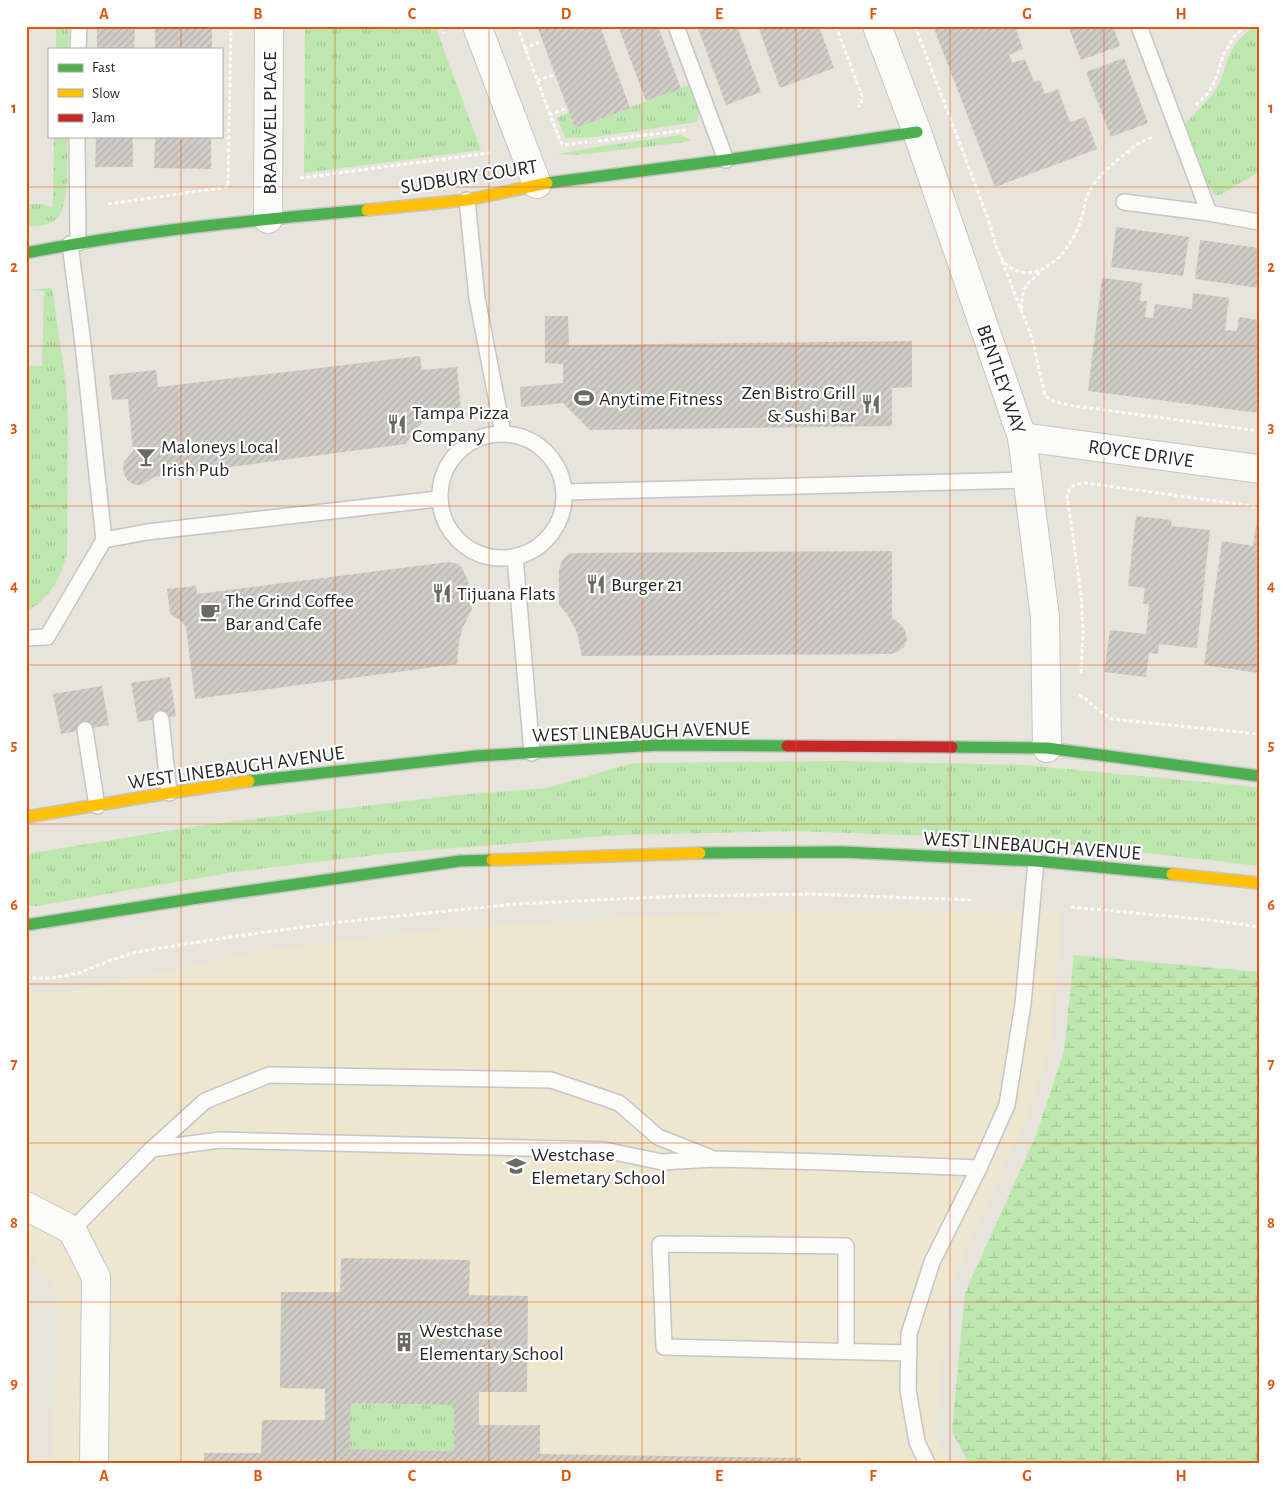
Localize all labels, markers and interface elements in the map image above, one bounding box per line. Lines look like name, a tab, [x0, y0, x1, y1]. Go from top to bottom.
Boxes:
text: A	[99, 6, 109, 22]
text: B	[253, 6, 263, 22]
text: C	[408, 6, 417, 22]
text: D	[561, 6, 572, 22]
text: E	[715, 6, 723, 22]
text: F	[869, 6, 877, 22]
text: G	[1022, 6, 1032, 22]
text: H	[1175, 6, 1187, 22]
legend	[48, 48, 222, 138]
street label: BRADWELL PLACE	[260, 51, 280, 195]
text: Fast	[92, 60, 116, 75]
text: Slow	[92, 86, 120, 101]
text: 1	[11, 100, 17, 116]
text: 1	[1268, 100, 1274, 116]
text: Jam	[92, 110, 115, 125]
street label: SUDBURY COURT	[399, 156, 539, 198]
text: 2	[10, 259, 18, 275]
text: 2	[1267, 259, 1275, 275]
street label: BENTLEY WAY	[973, 322, 1029, 437]
place label: Zen Bistro Grill & Sushi Bar	[741, 383, 857, 426]
sports icon: Anytime Fitness	[573, 387, 595, 409]
place label: Anytime Fitness	[599, 389, 723, 409]
restaurant icon: Zen Bistro Grill & Sushi Bar	[860, 393, 882, 415]
place label: Tampa Pizza Company	[412, 403, 509, 446]
restaurant icon: Tampa Pizza Company	[386, 413, 408, 435]
text: 3	[11, 419, 18, 435]
text: 3	[1268, 419, 1275, 435]
place label: Maloneys Local Irish Pub	[161, 437, 279, 480]
street label: ROYCE DRIVE	[1087, 437, 1195, 471]
bar icon: Maloneys Local Irish Pub	[135, 446, 157, 468]
restaurant icon: Burger 21	[585, 573, 607, 595]
place label: Burger 21	[611, 575, 683, 595]
text: 4	[10, 578, 18, 594]
text: 4	[1267, 578, 1275, 594]
restaurant icon: Tijuana Flats	[431, 582, 453, 604]
place label: Tijuana Flats	[457, 584, 556, 604]
place label: The Grind Coffee Bar and Cafe	[225, 591, 354, 634]
cafe icon: The Grind Coffee Bar and Cafe	[199, 601, 221, 623]
street label: WEST LINEBAUGH AVENUE	[532, 718, 751, 746]
text: 5	[11, 737, 18, 753]
text: 5	[1268, 737, 1275, 753]
street label: WEST LINEBAUGH AVENUE	[127, 743, 346, 793]
street label: WEST LINEBAUGH AVENUE	[922, 828, 1142, 864]
text: 6	[10, 897, 18, 913]
text: 6	[1267, 897, 1275, 913]
text: 7	[11, 1056, 18, 1072]
text: 7	[1268, 1056, 1275, 1072]
place label: Westchase Elemetary School	[531, 1145, 666, 1188]
school or university icon: Westchase Elemetary School	[505, 1155, 527, 1177]
text: 8	[10, 1215, 18, 1231]
text: 8	[1267, 1215, 1275, 1231]
place label: Westchase Elementary School	[419, 1321, 564, 1364]
building icon: Westchase Elementary School	[393, 1331, 415, 1353]
text: 9	[10, 1375, 18, 1391]
text: 9	[1267, 1375, 1275, 1391]
text: A	[99, 1468, 109, 1484]
text: B	[253, 1468, 263, 1484]
text: C	[408, 1468, 417, 1484]
text: D	[561, 1468, 572, 1484]
text: E	[715, 1468, 723, 1484]
text: F	[869, 1468, 877, 1484]
text: G	[1022, 1468, 1032, 1484]
text: H	[1175, 1468, 1187, 1484]

